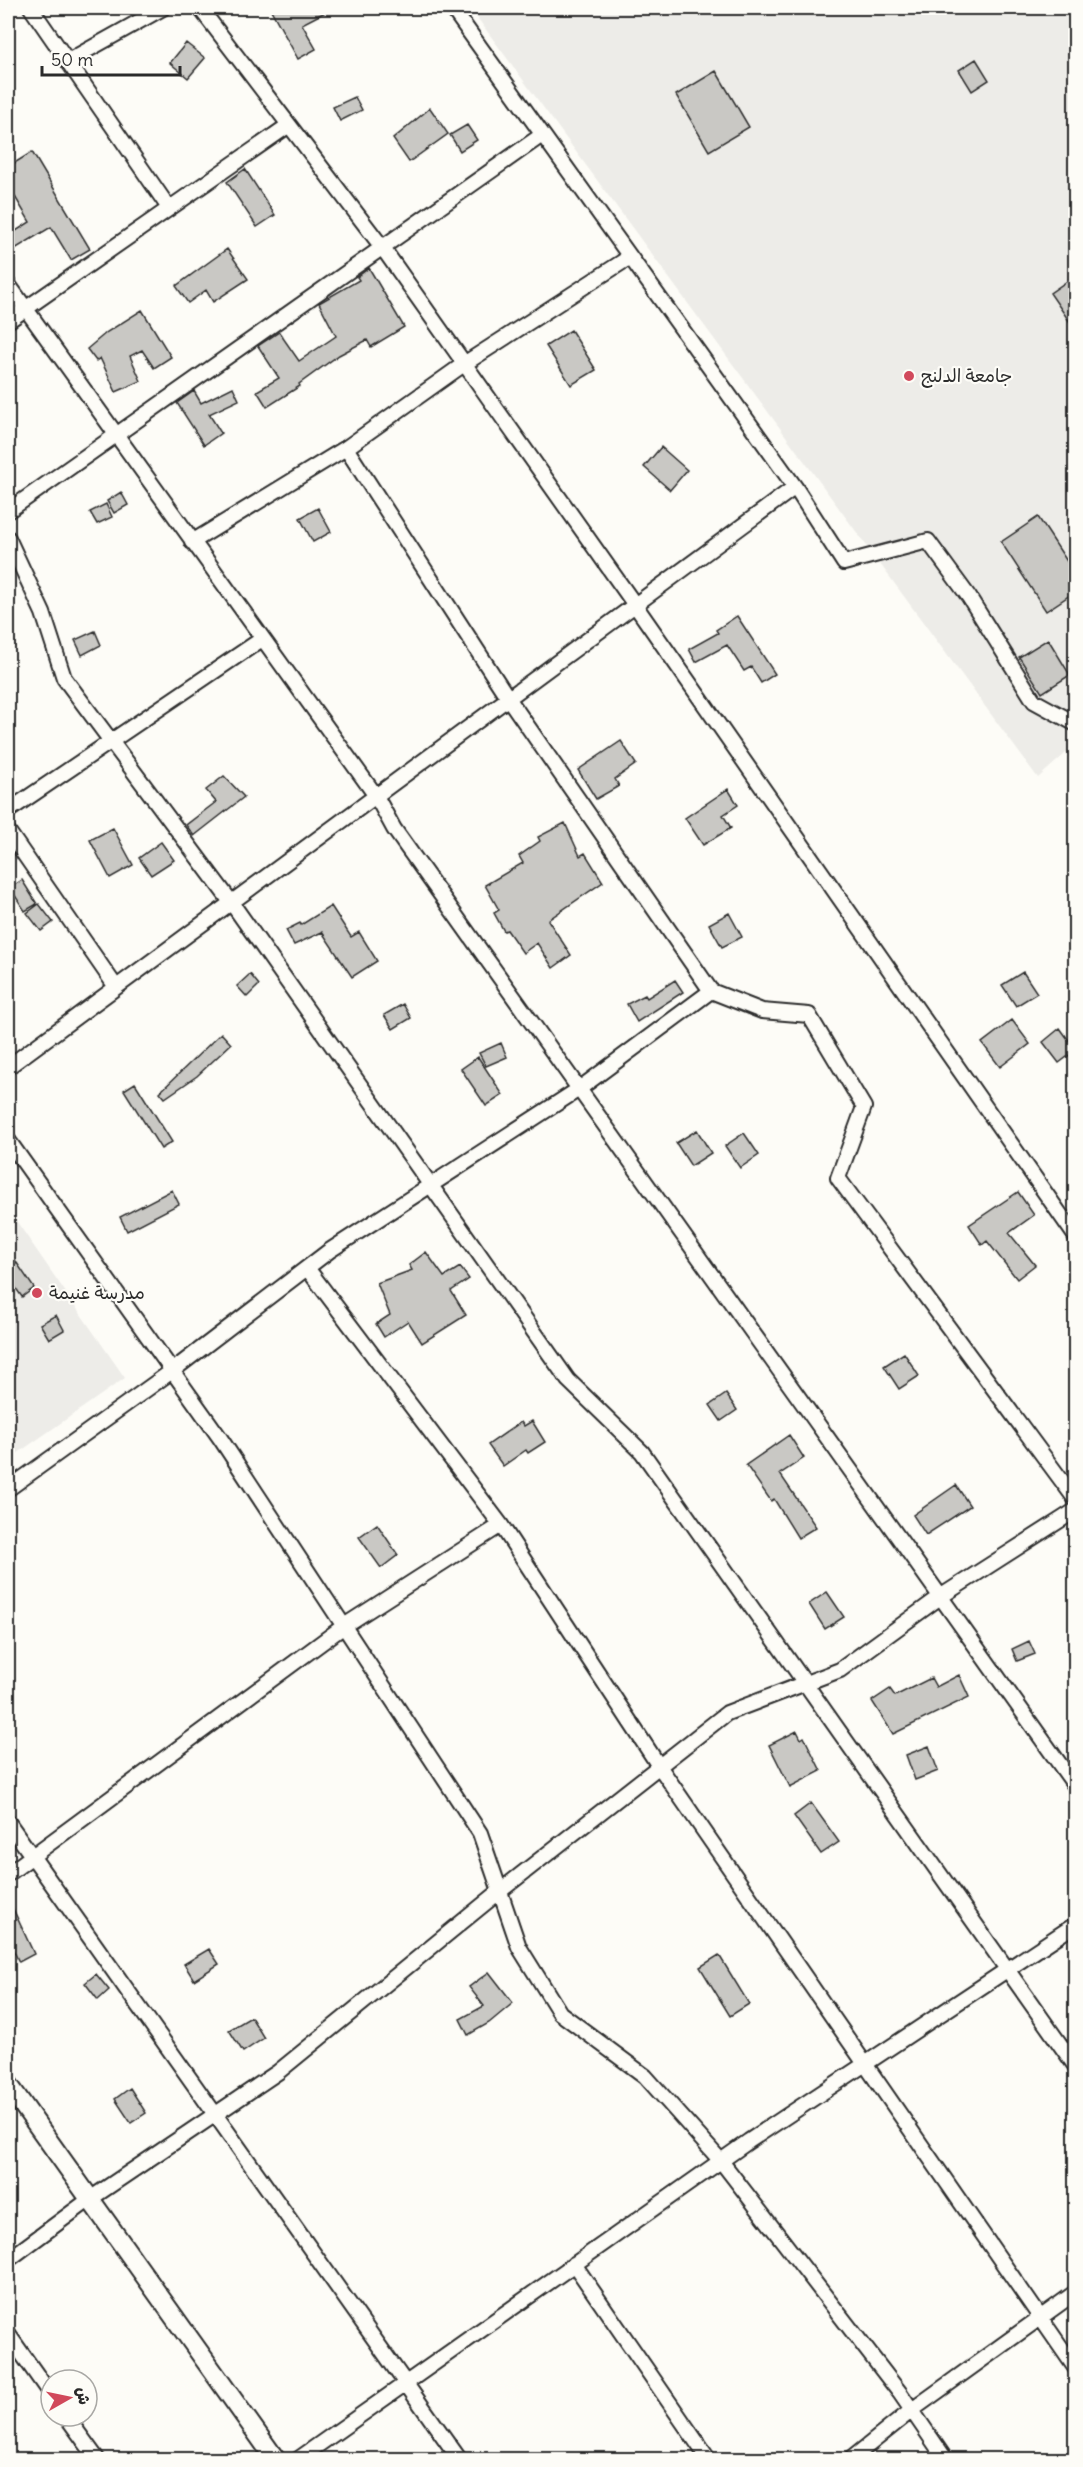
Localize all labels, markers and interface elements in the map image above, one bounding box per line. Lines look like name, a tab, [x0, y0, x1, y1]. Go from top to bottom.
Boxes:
scale bar	[42, 39, 180, 77]
text: 50 m	[51, 48, 93, 71]
place label: جامعة الدلنج	[921, 364, 1012, 388]
marker: جامعة الدلنج	[902, 369, 916, 383]
place label: مدرسة غنيمة	[49, 1281, 145, 1304]
marker: مدرسة غنيمة	[30, 1286, 44, 1300]
north arrow	[39, 2368, 99, 2428]
text: ش	[73, 2385, 95, 2406]

